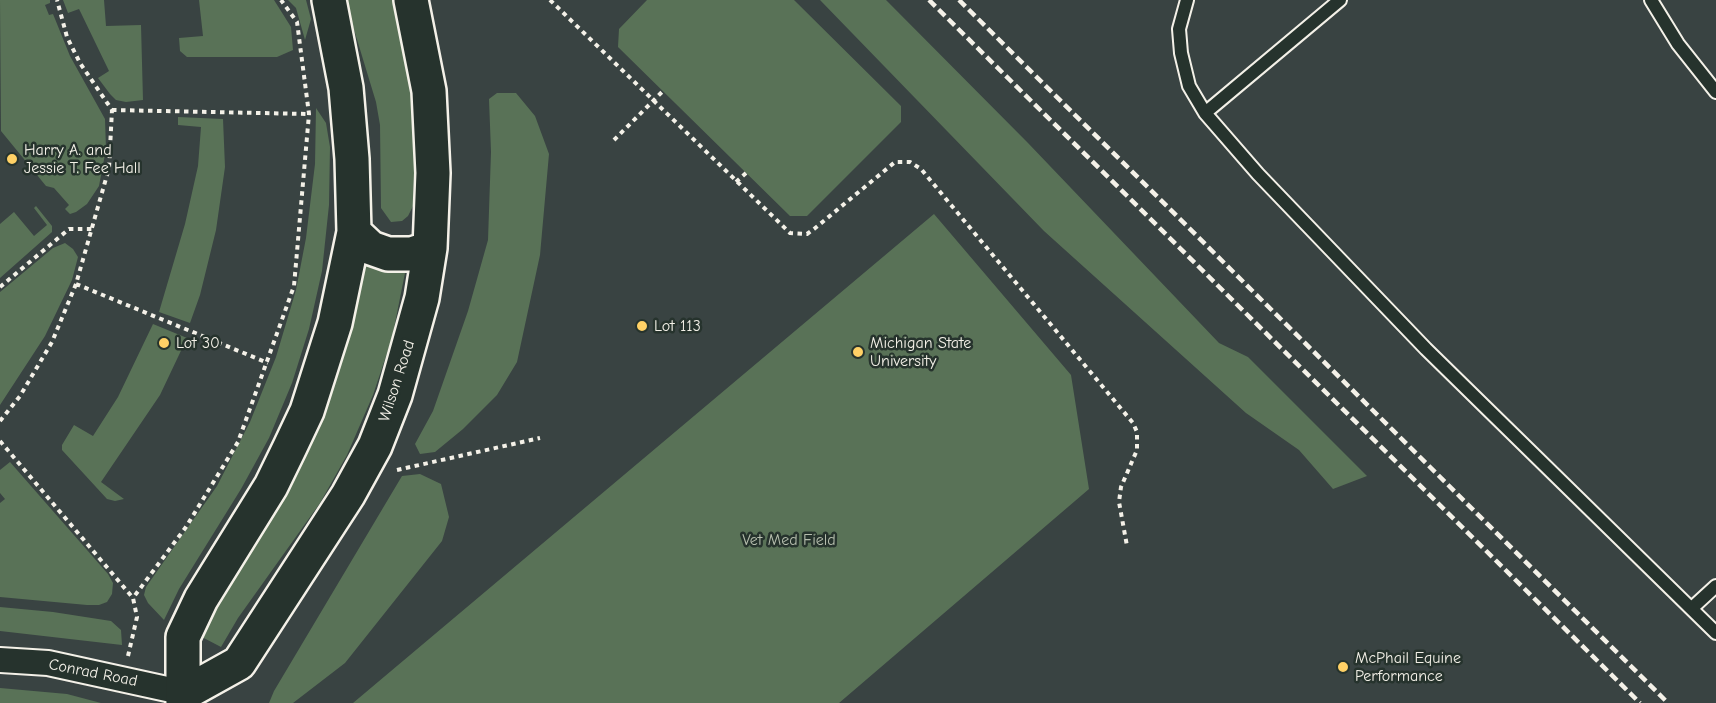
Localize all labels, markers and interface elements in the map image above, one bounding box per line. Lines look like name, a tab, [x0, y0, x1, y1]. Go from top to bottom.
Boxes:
place label: Harry A. and Jessie T. Fee Hall	[24, 140, 141, 178]
marker: Harry A. and Jessie T. Fee Hall	[5, 152, 19, 166]
place label: Lot 113	[654, 316, 701, 336]
marker: Lot 113	[635, 319, 649, 333]
place label: Lot 30	[176, 333, 220, 353]
place label: Michigan State University	[870, 333, 971, 371]
marker: Lot 30	[157, 336, 171, 350]
street label: Wilson Road	[375, 338, 419, 424]
marker: Michigan State University	[851, 345, 865, 359]
park label: Vet Med Field	[742, 530, 836, 550]
place label: McPhail Equine Performance	[1355, 648, 1461, 686]
street label: Conrad Road	[47, 655, 139, 691]
marker: McPhail Equine Performance	[1336, 660, 1350, 674]

